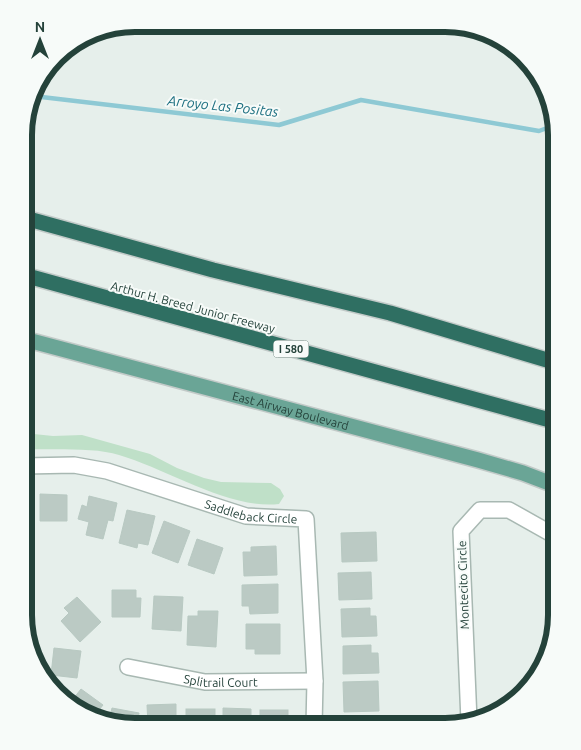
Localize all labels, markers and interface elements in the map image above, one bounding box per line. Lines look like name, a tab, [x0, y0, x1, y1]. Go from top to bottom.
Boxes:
north arrow	[15, 15, 65, 65]
text: N	[35, 19, 45, 35]
water label: Arroyo Las Positas	[166, 92, 279, 120]
street label: Arthur H. Breed Junior Freeway	[110, 279, 277, 335]
road number: I 580	[274, 340, 308, 358]
street label: East Airway Boulevard	[231, 388, 350, 432]
street label: Saddleback Circle	[203, 497, 298, 525]
street label: Montecito Circle	[455, 540, 471, 630]
street label: Splitrail Court	[183, 671, 258, 689]

